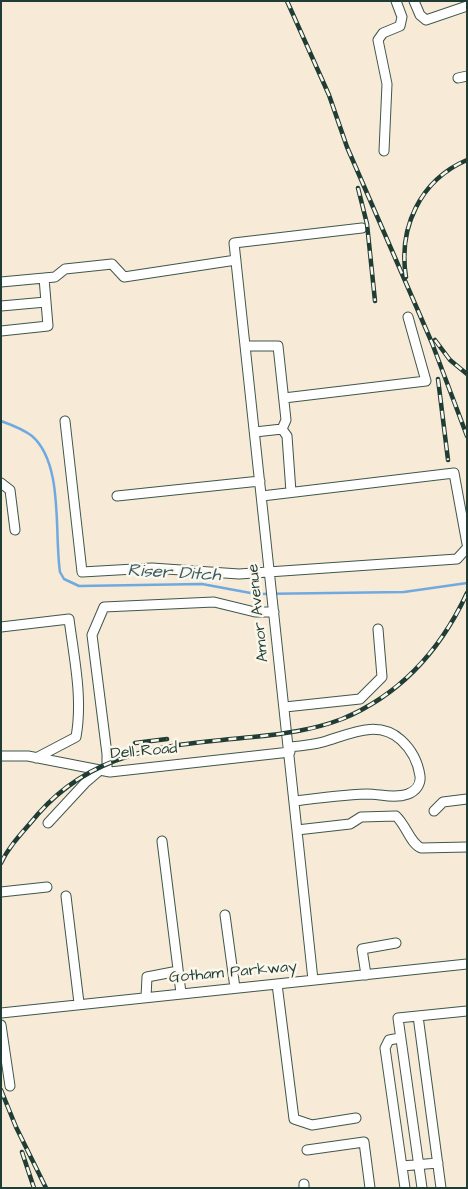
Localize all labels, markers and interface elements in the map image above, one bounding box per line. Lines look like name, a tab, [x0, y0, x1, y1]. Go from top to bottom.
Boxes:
water label: Riser Ditch	[127, 561, 221, 587]
street label: Amor Avenue	[244, 563, 274, 663]
street label: Dell Road	[110, 740, 178, 764]
street label: Gotham Parkway	[168, 958, 298, 988]

